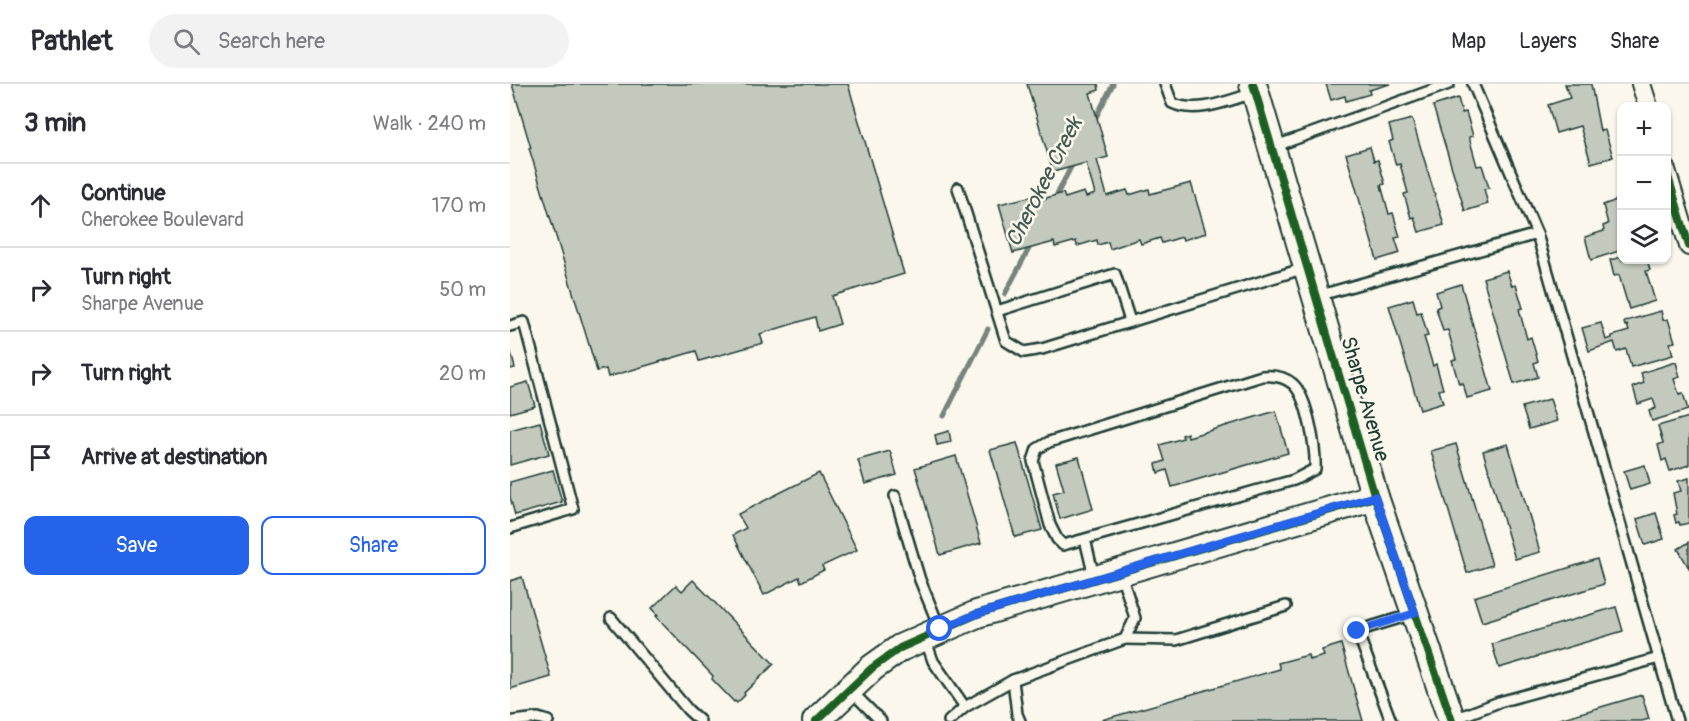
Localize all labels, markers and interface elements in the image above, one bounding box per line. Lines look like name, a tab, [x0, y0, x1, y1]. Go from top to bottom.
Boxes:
search box	[149, 14, 569, 68]
text: Pathlet	[30, 24, 113, 59]
icon: search	[170, 25, 203, 58]
text: Search here	[218, 27, 325, 55]
text: Map	[1451, 28, 1486, 55]
text: Layers	[1519, 28, 1577, 55]
text: Share	[1610, 28, 1659, 55]
map controls	[1617, 102, 1671, 264]
button: +	[1617, 102, 1671, 156]
text: 3 min	[24, 107, 86, 139]
text: Walk · 240 m	[373, 111, 486, 136]
water label: Cherokee Creek	[999, 111, 1089, 251]
button: −	[1617, 156, 1671, 210]
text: Continue	[81, 179, 165, 207]
icon: ahead	[24, 189, 57, 222]
text: 170 m	[432, 193, 486, 218]
text: Cherokee Boulevard	[81, 207, 244, 232]
button: layers	[1617, 210, 1671, 264]
text: Turn right	[81, 263, 171, 291]
icon: right	[24, 273, 57, 306]
text: 50 m	[439, 277, 486, 302]
text: Sharpe Avenue	[81, 291, 204, 316]
street label: Sharpe Avenue	[1334, 333, 1396, 465]
icon: right	[24, 357, 57, 390]
text: Turn right	[81, 359, 171, 387]
text: 20 m	[439, 361, 486, 386]
icon: arrive	[24, 441, 57, 474]
text: Arrive at destination	[81, 443, 267, 471]
button: Save	[24, 516, 249, 575]
button: Share	[261, 516, 486, 575]
route start	[926, 615, 952, 641]
route end	[1343, 617, 1369, 643]

